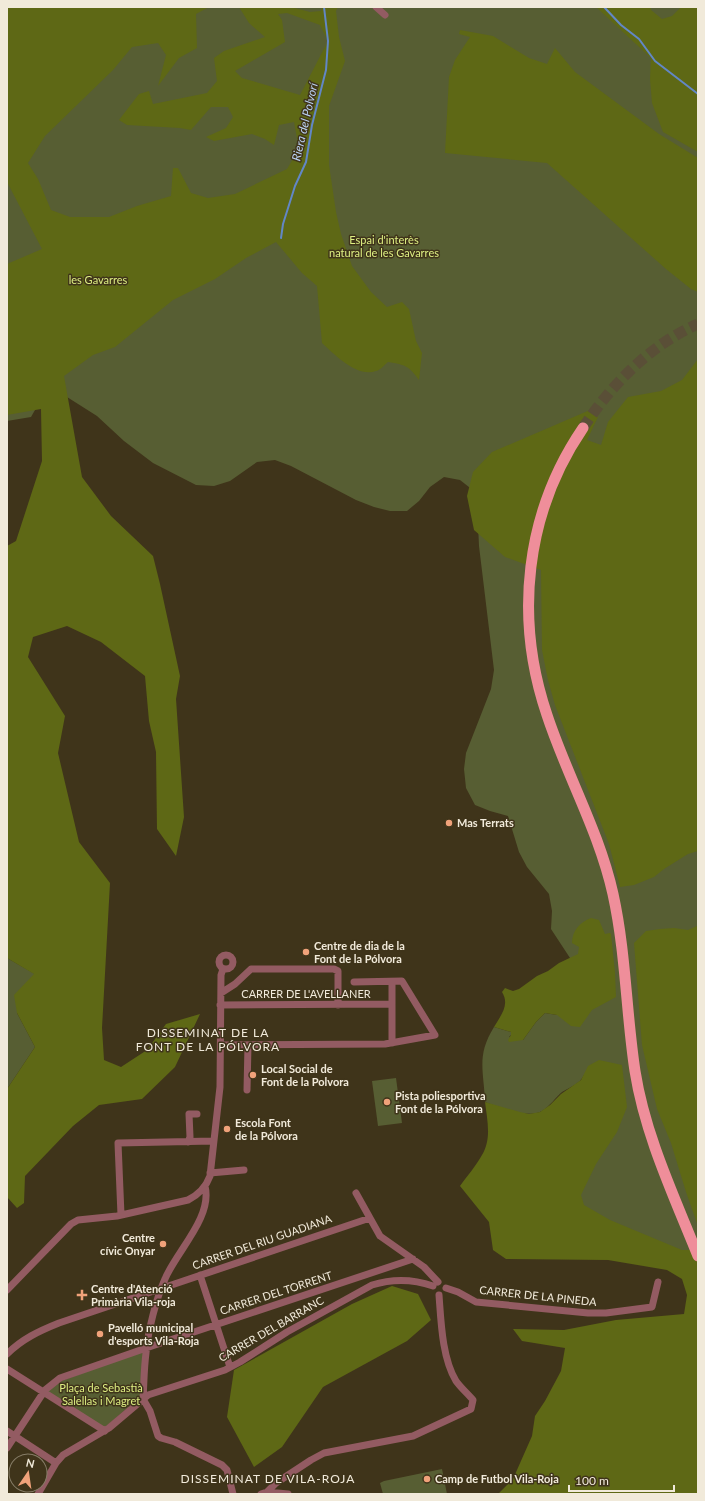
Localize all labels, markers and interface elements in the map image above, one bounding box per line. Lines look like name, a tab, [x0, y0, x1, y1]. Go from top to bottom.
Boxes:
water label: Riera del Polvorí	[288, 80, 321, 162]
park label: Espai d'interès natural de les Gavarres	[329, 233, 439, 259]
park label: les Gavarres	[69, 273, 128, 286]
place label: Mas Terrats	[457, 816, 514, 829]
marker: Mas Terrats	[444, 818, 454, 828]
place label: Centre de dia de la Font de la Pólvora	[314, 939, 405, 965]
marker: Centre de dia de la Font de la Pólvora	[301, 947, 311, 957]
street label: CARRER DE L'AVELLANER	[241, 987, 371, 1000]
district label: DISSEMINAT DE LA FONT DE LA PÓLVORA	[136, 1025, 280, 1054]
place label: Local Social de Font de la Polvora	[261, 1062, 349, 1088]
marker: Local Social de Font de la Polvora	[248, 1070, 258, 1080]
place label: Pista poliesportiva Font de la Pólvora	[395, 1089, 486, 1115]
marker: Pista poliesportiva Font de la Pólvora	[382, 1097, 392, 1107]
place label: Escola Font de la Pólvora	[235, 1116, 298, 1142]
marker: Escola Font de la Pólvora	[222, 1124, 232, 1134]
street label: CARRER DEL RIU GUADIANA	[190, 1211, 334, 1272]
place label: Centre cívic Onyar	[100, 1231, 156, 1257]
marker: Centre cívic Onyar	[158, 1239, 168, 1249]
street label: CARRER DEL TORRENT	[218, 1268, 334, 1317]
place label: Centre d'Atenció Primària Vila-roja	[91, 1282, 176, 1308]
street label: CARRER DE LA PINEDA	[479, 1283, 598, 1308]
marker: Centre d'Atenció Primària Vila-roja	[76, 1289, 88, 1301]
street label: CARRER DEL BARRANC	[216, 1293, 326, 1364]
place label: Pavelló municipal d'esports Vila-Roja	[108, 1321, 199, 1347]
marker: Pavelló municipal d'esports Vila-Roja	[95, 1329, 105, 1339]
park label: Plaça de Sebastià Salellas i Magret	[59, 1381, 143, 1407]
north arrow	[8, 1453, 48, 1493]
text: N	[25, 1455, 36, 1470]
scale bar	[569, 1467, 674, 1493]
district label: DISSEMINAT DE VILA-ROJA	[181, 1471, 355, 1486]
place label: Camp de Futbol Vila-Roja	[435, 1472, 559, 1485]
text: 100 m	[575, 1473, 609, 1488]
marker: Camp de Futbol Vila-Roja	[422, 1474, 432, 1484]

